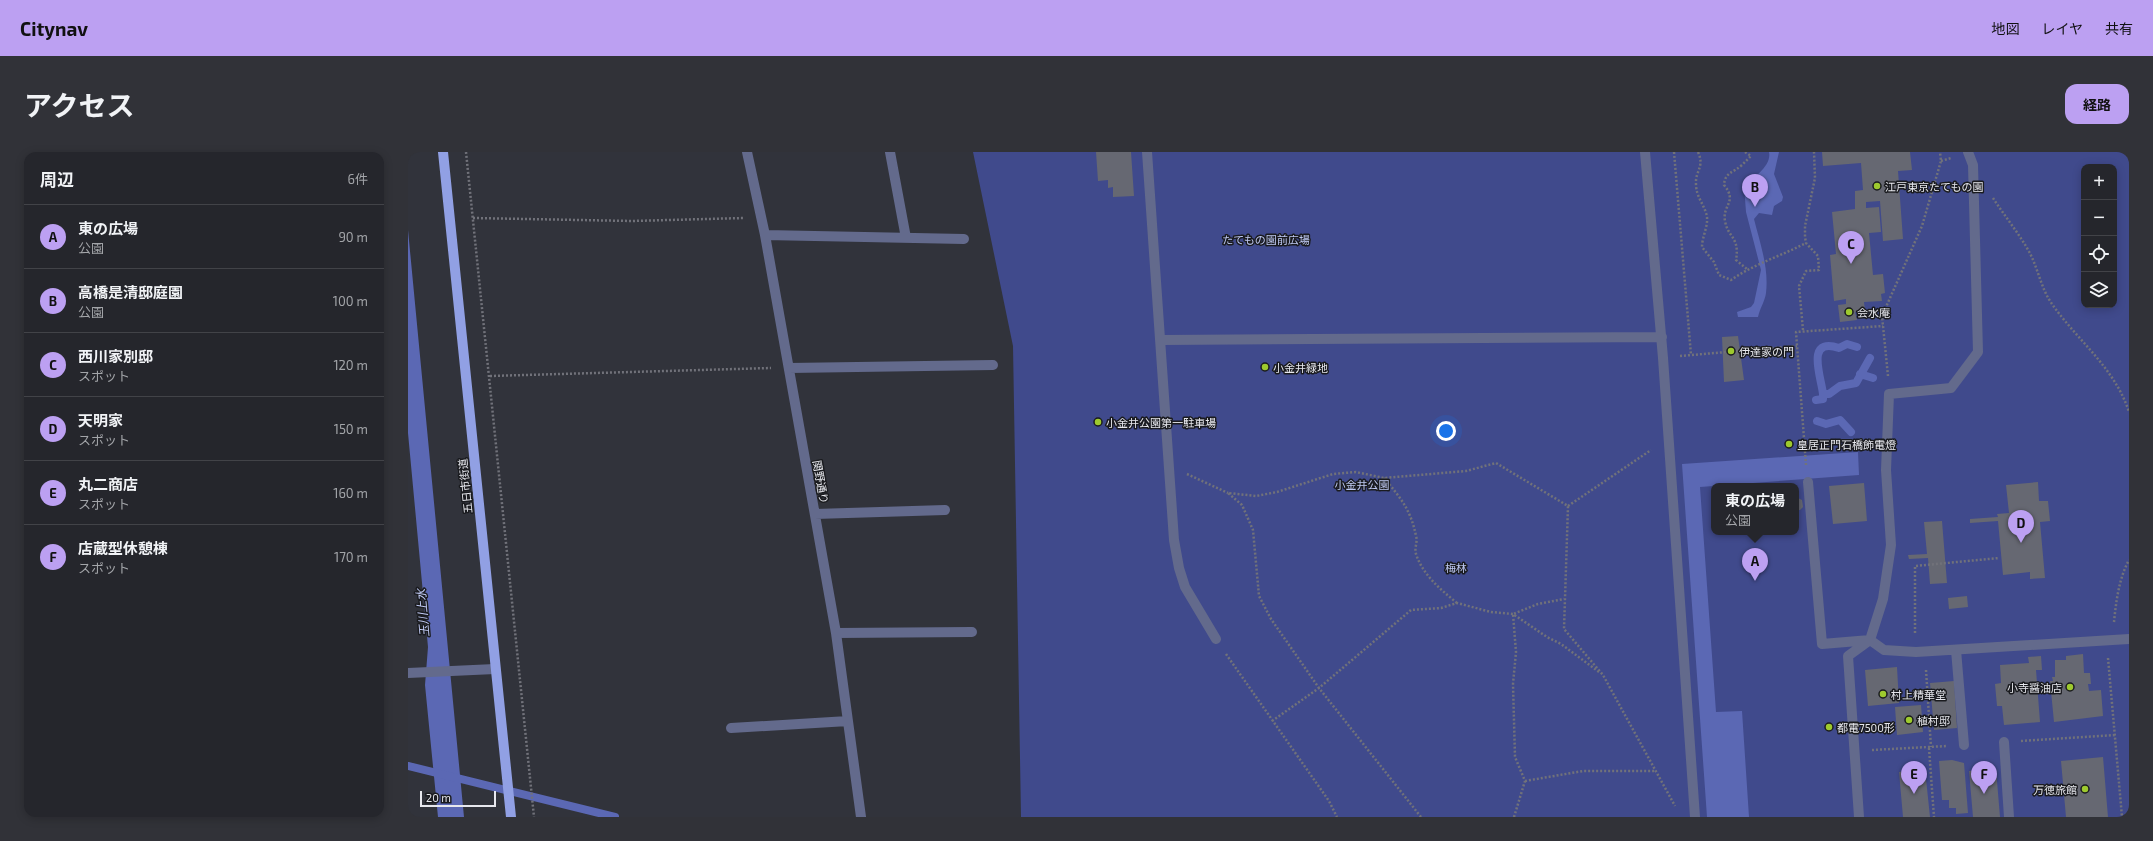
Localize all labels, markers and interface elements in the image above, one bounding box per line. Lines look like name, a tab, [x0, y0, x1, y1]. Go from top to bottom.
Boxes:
text: Citynav	[20, 17, 88, 40]
text: 地図	[1991, 20, 2019, 37]
text: レイヤ	[2041, 20, 2083, 37]
text: 共有	[2105, 20, 2133, 37]
button: 経路	[2065, 84, 2129, 124]
text: アクセス	[24, 88, 135, 122]
map controls	[2081, 164, 2117, 308]
button: +	[2081, 164, 2117, 200]
text: 周辺	[40, 169, 74, 189]
text: 6件	[348, 171, 368, 187]
pin: B	[1742, 174, 1768, 207]
place label: 江戸東京たてもの園	[1885, 180, 1983, 193]
marker: 江戸東京たてもの園	[1872, 181, 1882, 191]
button: −	[2081, 200, 2117, 236]
text: 東の広場	[78, 219, 138, 237]
text: A	[49, 229, 57, 245]
text: 90 m	[338, 229, 368, 245]
pin: C	[1838, 231, 1864, 264]
park label: たてもの園前広場	[1222, 233, 1310, 246]
button: locate	[2081, 236, 2117, 272]
text: 公園	[78, 240, 104, 256]
button: layers	[2081, 272, 2117, 308]
text: 高橋是清邸庭園	[78, 283, 183, 301]
text: B	[49, 293, 57, 309]
text: 100 m	[333, 293, 368, 309]
text: 公園	[78, 304, 104, 320]
place label: 会水庵	[1857, 306, 1890, 319]
marker: 会水庵	[1844, 307, 1854, 317]
place label: 伊達家の門	[1739, 345, 1794, 358]
marker: 伊達家の門	[1726, 346, 1736, 356]
text: 西川家別邸	[78, 347, 153, 365]
text: C	[49, 357, 57, 373]
text: 120 m	[333, 357, 368, 373]
place label: 小金井緑地	[1273, 361, 1328, 374]
marker: 小金井緑地	[1260, 362, 1270, 372]
text: スポット	[78, 368, 130, 384]
text: 天明家	[78, 411, 123, 429]
place label: 小金井公園第一駐車場	[1106, 416, 1216, 429]
marker: 小金井公園第一駐車場	[1093, 417, 1103, 427]
text: D	[49, 421, 57, 437]
text: 150 m	[334, 421, 368, 437]
your location	[1436, 421, 1456, 441]
text: スポット	[78, 432, 130, 448]
place label: 皇居正門石橋飾電燈	[1797, 438, 1896, 451]
marker: 皇居正門石橋飾電燈	[1784, 439, 1794, 449]
street label: 五日市街道	[456, 458, 474, 514]
street label: 関野通り	[811, 459, 831, 505]
text: 丸二商店	[78, 475, 138, 493]
park label: 小金井公園	[1335, 478, 1390, 491]
popup	[1711, 483, 1799, 535]
text: E	[49, 485, 57, 501]
text: 160 m	[333, 485, 368, 501]
text: 東の広場	[1725, 491, 1785, 509]
text: スポット	[78, 496, 130, 512]
pin: D	[2008, 510, 2034, 543]
text: 公園	[1725, 512, 1751, 528]
text: 店蔵型休憩棟	[78, 539, 168, 557]
pin: A	[1742, 548, 1768, 581]
text: F	[49, 549, 57, 565]
text: 170 m	[334, 549, 368, 565]
text: スポット	[78, 560, 130, 576]
park label: 梅林	[1445, 561, 1467, 574]
water label: 玉川上水	[413, 586, 431, 638]
place label: 小寺醤油店	[2007, 681, 2062, 694]
marker: 小寺醤油店	[2065, 682, 2075, 692]
place label: 村上精華堂	[1891, 688, 1946, 701]
marker: 村上精華堂	[1878, 689, 1888, 699]
place label: 植村邸	[1917, 714, 1950, 727]
marker: 植村邸	[1904, 715, 1914, 725]
place label: 都電7500形	[1837, 721, 1895, 734]
marker: 都電7500形	[1824, 722, 1834, 732]
pin: E	[1901, 761, 1927, 794]
pin: F	[1971, 761, 1997, 794]
place label: 万徳旅館	[2033, 783, 2077, 796]
marker: 万徳旅館	[2080, 784, 2090, 794]
scale bar	[420, 789, 496, 808]
text: 20 m	[426, 791, 451, 804]

